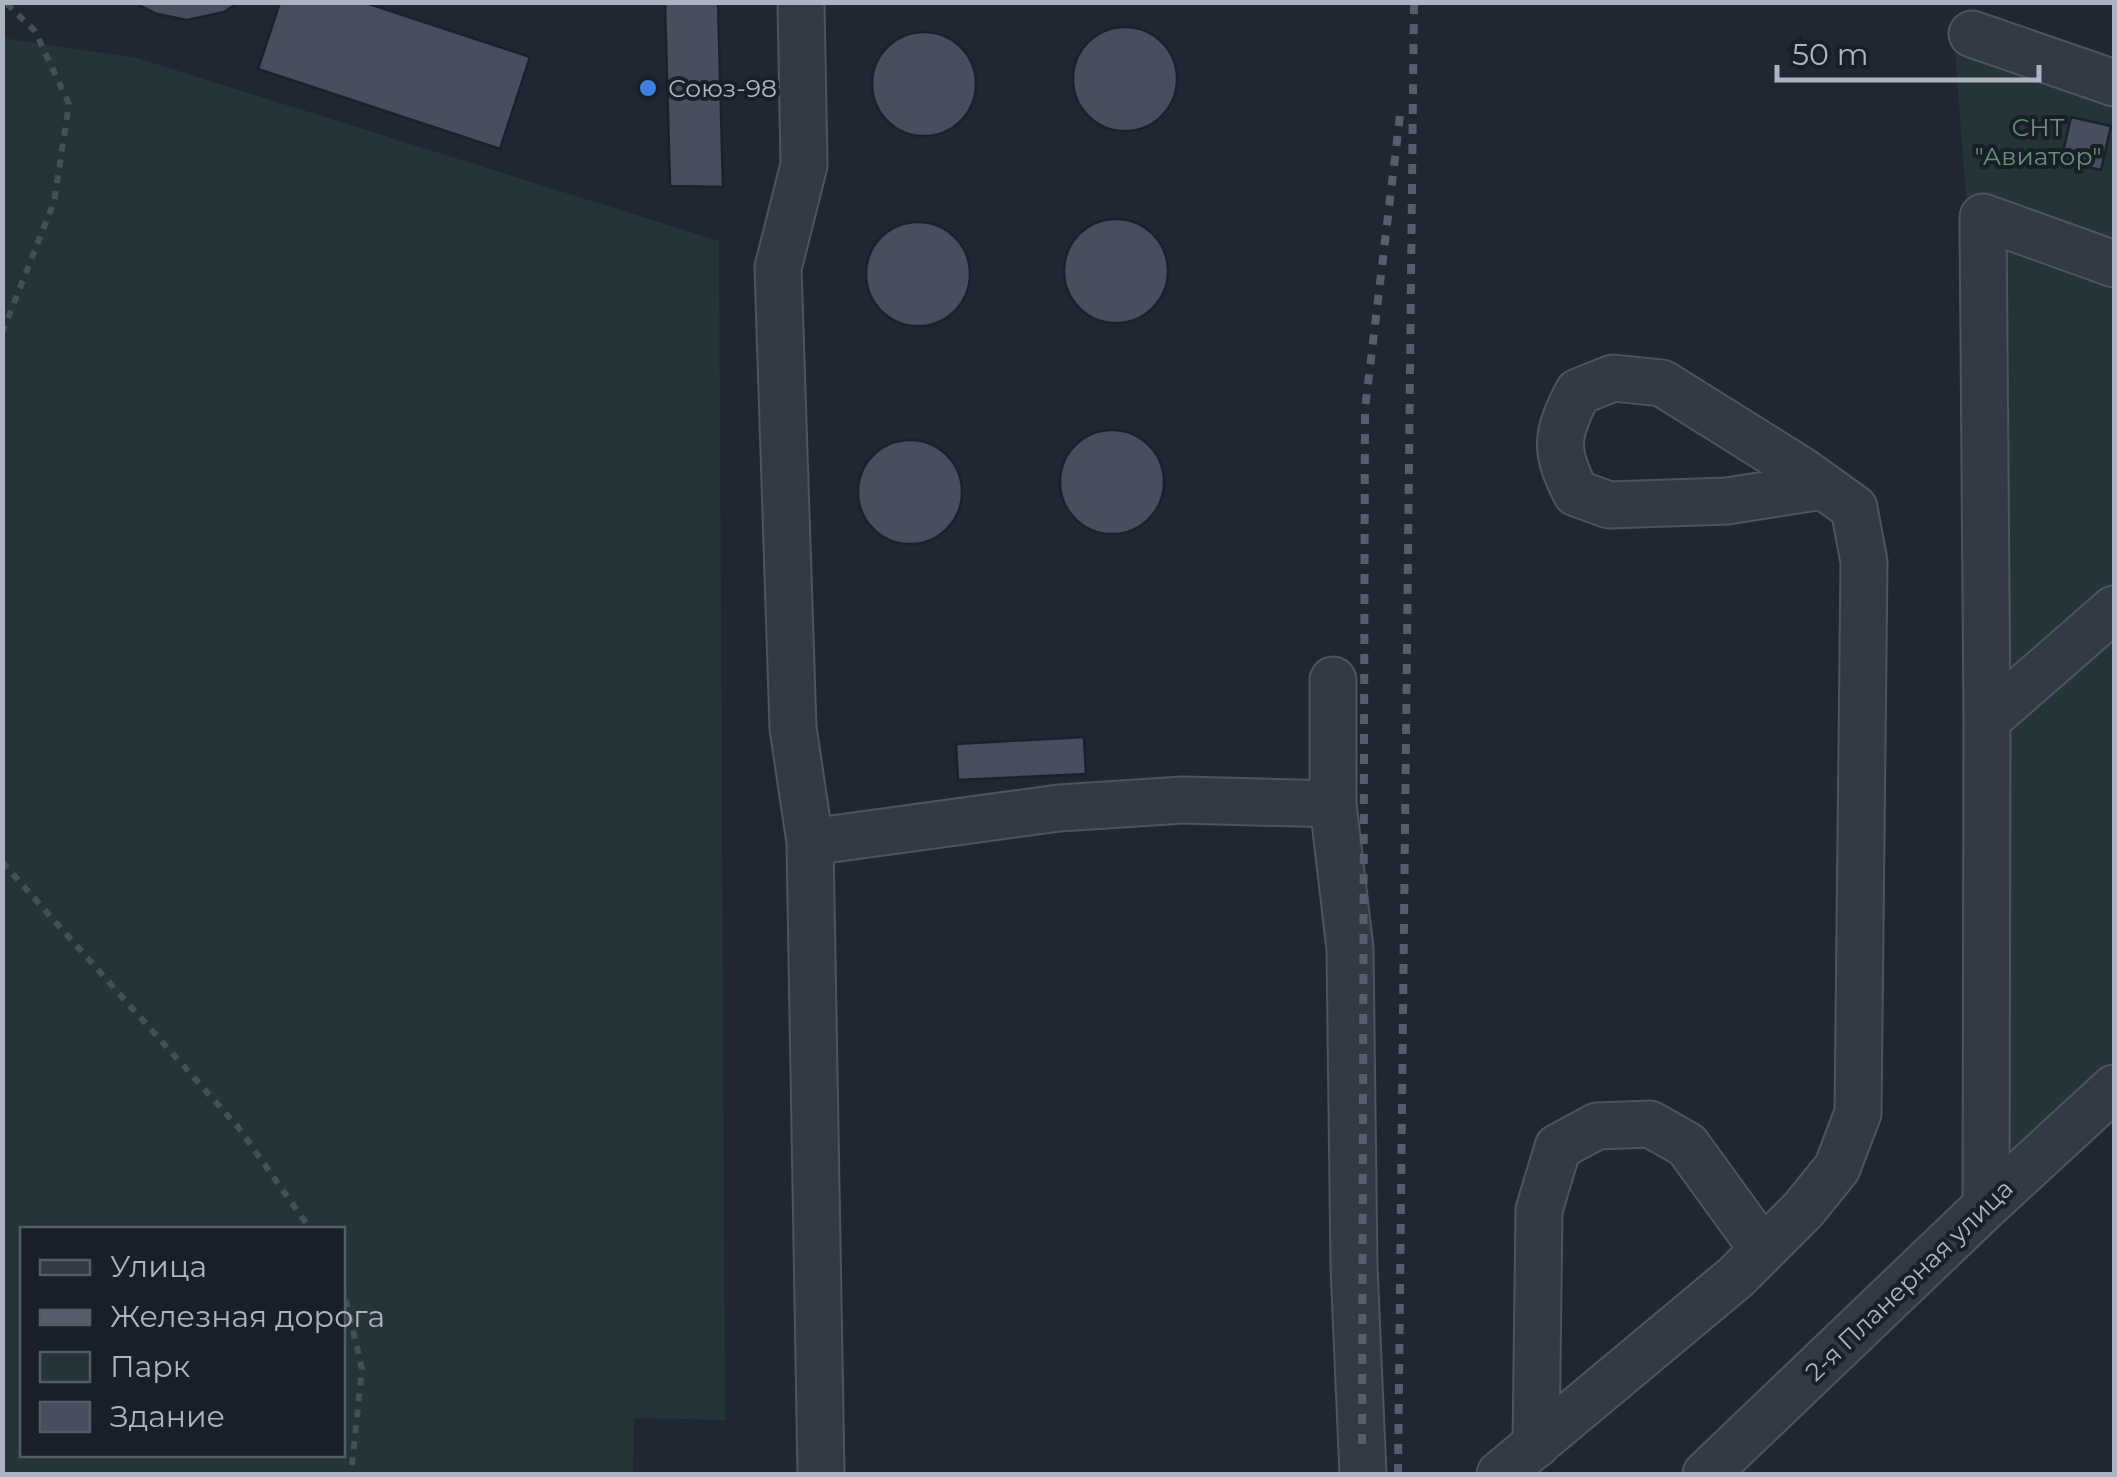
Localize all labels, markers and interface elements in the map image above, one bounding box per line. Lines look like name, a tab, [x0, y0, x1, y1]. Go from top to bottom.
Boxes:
scale bar	[1777, 20, 2040, 82]
text: 50 m	[1792, 36, 1869, 73]
place label: Союз-98	[668, 73, 777, 103]
marker: Союз-98	[637, 77, 659, 99]
park label: СНТ "Авиатор"	[1974, 112, 2102, 171]
street label: 2-я Планерная улица	[1799, 1173, 2019, 1387]
legend	[20, 1227, 345, 1457]
text: Улица	[110, 1248, 207, 1285]
text: Железная дорога	[110, 1298, 385, 1335]
text: Парк	[110, 1348, 191, 1385]
text: Здание	[110, 1398, 225, 1435]

